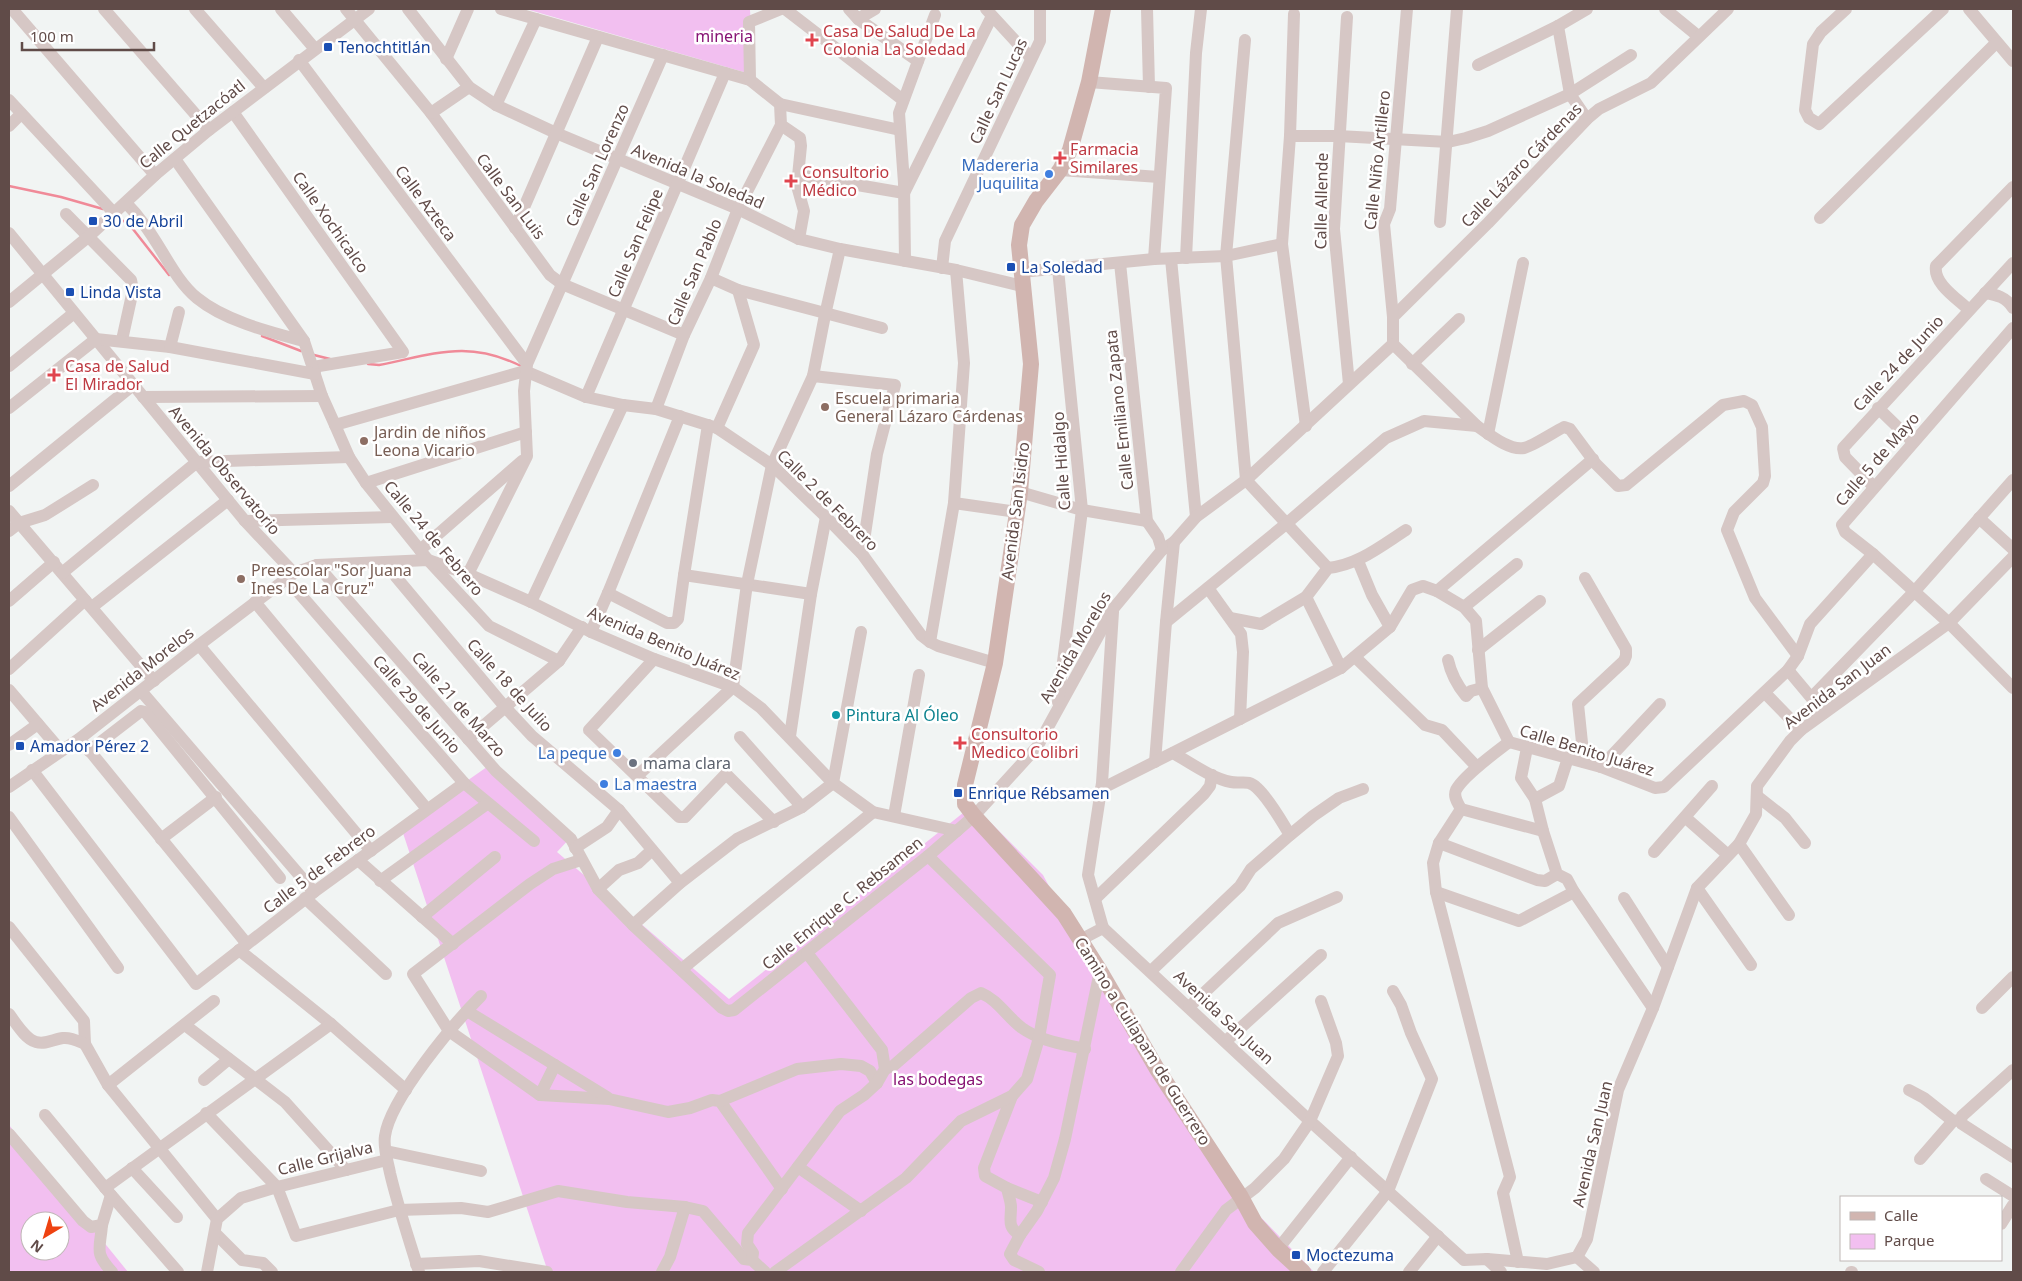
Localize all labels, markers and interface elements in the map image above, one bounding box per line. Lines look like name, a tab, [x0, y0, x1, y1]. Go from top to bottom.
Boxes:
scale bar	[22, 20, 155, 52]
place label: Casa De Salud De La Colonia La Soledad	[823, 20, 976, 60]
park label: mineria	[695, 25, 753, 47]
text: 100 m	[30, 26, 74, 46]
marker: Casa De Salud De La Colonia La Soledad	[805, 33, 819, 47]
street label: Calle San Lucas	[964, 34, 1032, 148]
place label: Tenochtitlán	[338, 36, 431, 58]
marker: Tenochtitlán	[322, 41, 334, 53]
street label: Calle Quetzacóatl	[134, 74, 250, 174]
street label: Calle Niño Artillero	[1359, 89, 1395, 231]
street label: Calle Lázaro Cárdenas	[1456, 98, 1586, 232]
street label: Calle San Lorenzo	[560, 100, 634, 230]
street label: Avenida la Soledad	[628, 138, 768, 214]
place label: Farmacia Similares	[1070, 138, 1139, 178]
street label: Calle San Luis	[471, 148, 551, 244]
marker: Farmacia Similares	[1054, 152, 1066, 164]
street label: Calle Allende	[1309, 152, 1333, 250]
place label: Madereria Juquilita	[962, 154, 1039, 194]
street label: Calle Azteca	[390, 161, 462, 245]
place label: Consultorio Médico	[802, 161, 889, 201]
street label: Calle Xochicalco	[288, 167, 374, 277]
marker: Madereria Juquilita	[1043, 168, 1055, 180]
marker: Consultorio Médico	[784, 174, 798, 188]
street label: Calle San Felipe	[602, 185, 668, 301]
place label: 30 de Abril	[103, 210, 183, 232]
marker: 30 de Abril	[87, 215, 99, 227]
street label: Calle San Pablo	[661, 215, 727, 329]
place label: La Soledad	[1021, 256, 1103, 278]
marker: La Soledad	[1005, 261, 1017, 273]
place label: Linda Vista	[80, 281, 162, 303]
marker: Linda Vista	[64, 286, 76, 298]
street label: Calle 24 de Junio	[1848, 310, 1948, 416]
street label: Calle Emiliano Zapata	[1100, 329, 1138, 491]
place label: Casa de Salud El Mirador	[65, 355, 170, 395]
marker: Casa de Salud El Mirador	[47, 368, 61, 382]
place label: Escuela primaria General Lázaro Cárdenas	[835, 387, 1023, 427]
street label: Avenida Observatorio	[164, 401, 286, 539]
marker: Escuela primaria General Lázaro Cárdenas	[819, 401, 831, 413]
street label: Calle 5 de Mayo	[1830, 407, 1924, 511]
street label: Calle Hidalgo	[1047, 411, 1075, 511]
place label: Jardin de niños Leona Vicario	[372, 421, 486, 461]
marker: Jardin de niños Leona Vicario	[358, 435, 370, 447]
street label: Avenida San Isidro	[996, 441, 1034, 581]
street label: Calle 2 de Febrero	[772, 444, 884, 556]
street label: Calle 24 de Febrero	[379, 476, 489, 600]
place label: Preescolar "Sor Juana Ines De La Cruz"	[251, 559, 412, 599]
marker: Preescolar "Sor Juana Ines De La Cruz"	[235, 573, 247, 585]
street label: Avenida Morelos	[1034, 587, 1116, 707]
street label: Avenida Benito Juárez	[585, 601, 743, 685]
street label: Avenida Morelos	[86, 622, 198, 716]
street label: Calle 18 de Julio	[462, 634, 558, 736]
street label: Avenida San Juan	[1779, 638, 1895, 734]
street label: Calle 21 de Marzo	[407, 646, 511, 762]
street label: Calle 29 de Junio	[368, 650, 466, 758]
place label: Pintura Al Óleo	[846, 704, 959, 726]
marker: Pintura Al Óleo	[830, 709, 842, 721]
street label: Calle Benito Juárez	[1517, 719, 1657, 781]
place label: Consultorio Medico Colibri	[971, 723, 1079, 763]
place label: Amador Pérez 2	[30, 735, 149, 757]
marker: Consultorio Medico Colibri	[953, 736, 967, 750]
marker: Amador Pérez 2	[14, 740, 26, 752]
place label: La peque	[538, 742, 607, 764]
marker: La peque	[611, 747, 623, 759]
place label: mama clara	[643, 752, 731, 774]
marker: mama clara	[627, 757, 639, 769]
place label: La maestra	[614, 773, 697, 795]
marker: La maestra	[598, 778, 610, 790]
place label: Enrique Rébsamen	[968, 782, 1110, 804]
marker: Enrique Rébsamen	[952, 787, 964, 799]
street label: Calle 5 de Febrero	[258, 819, 380, 919]
street label: Calle Enrique C. Rebsamen	[757, 831, 927, 975]
street label: Camino a Cuilapam de Guerrero	[1070, 933, 1216, 1149]
street label: Avenida San Juan	[1169, 965, 1279, 1069]
park label: las bodegas	[893, 1068, 983, 1090]
street label: Avenida San Juan	[1567, 1079, 1617, 1209]
street label: Calle Grijalva	[275, 1136, 375, 1180]
legend	[1840, 1196, 2002, 1261]
text: Calle	[1884, 1205, 1918, 1225]
north arrow	[20, 1211, 70, 1261]
text: Parque	[1884, 1230, 1934, 1250]
text: N	[26, 1236, 47, 1258]
place label: Moctezuma	[1306, 1244, 1394, 1266]
marker: Moctezuma	[1290, 1249, 1302, 1261]

